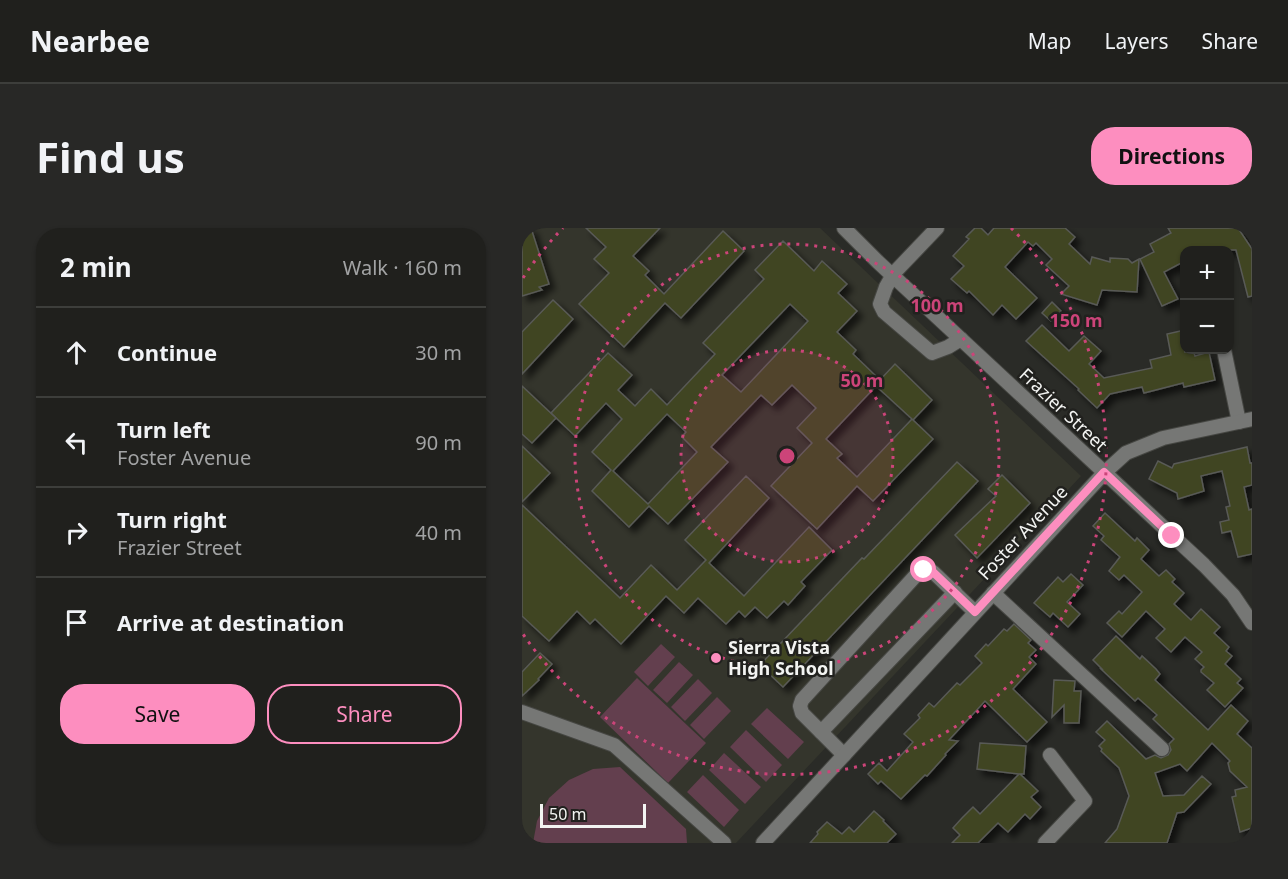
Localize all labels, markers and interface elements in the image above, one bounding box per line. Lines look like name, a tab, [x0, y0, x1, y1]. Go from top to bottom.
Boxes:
text: Nearbee	[30, 22, 150, 60]
text: Map	[1028, 27, 1072, 55]
text: Layers	[1105, 27, 1169, 55]
text: Share	[1202, 27, 1258, 55]
button: Directions	[1091, 127, 1252, 185]
text: Find us	[36, 128, 185, 185]
map controls	[1180, 246, 1234, 354]
button: +	[1180, 246, 1234, 300]
text: 2 min	[60, 249, 132, 285]
text: Walk · 160 m	[343, 254, 462, 281]
text: 100 m	[910, 293, 964, 317]
button: −	[1180, 300, 1234, 354]
text: 150 m	[1049, 308, 1103, 332]
icon: ahead	[60, 336, 93, 369]
text: Continue	[117, 337, 217, 367]
text: 30 m	[415, 339, 462, 366]
street label: Frazier Street	[1014, 362, 1113, 457]
text: 50 m	[841, 368, 883, 392]
text: Turn left	[117, 414, 211, 444]
icon: left	[60, 426, 93, 459]
text: 90 m	[415, 429, 462, 456]
text: Foster Avenue	[117, 444, 251, 471]
centre of rings	[777, 446, 797, 466]
street label: Foster Avenue	[972, 480, 1072, 585]
text: Turn right	[117, 504, 227, 534]
icon: right	[60, 516, 93, 549]
text: 40 m	[415, 519, 462, 546]
route end	[1158, 522, 1184, 548]
text: Frazier Street	[117, 534, 242, 561]
route start	[910, 556, 936, 582]
icon: arrive	[60, 606, 93, 639]
text: Arrive at destination	[117, 607, 344, 637]
place label: Sierra Vista High School	[728, 635, 834, 680]
marker: Sierra Vista High School	[709, 651, 723, 665]
button: Save	[60, 684, 255, 744]
button: Share	[267, 684, 462, 744]
scale bar	[540, 801, 646, 828]
text: 50 m	[549, 803, 586, 825]

